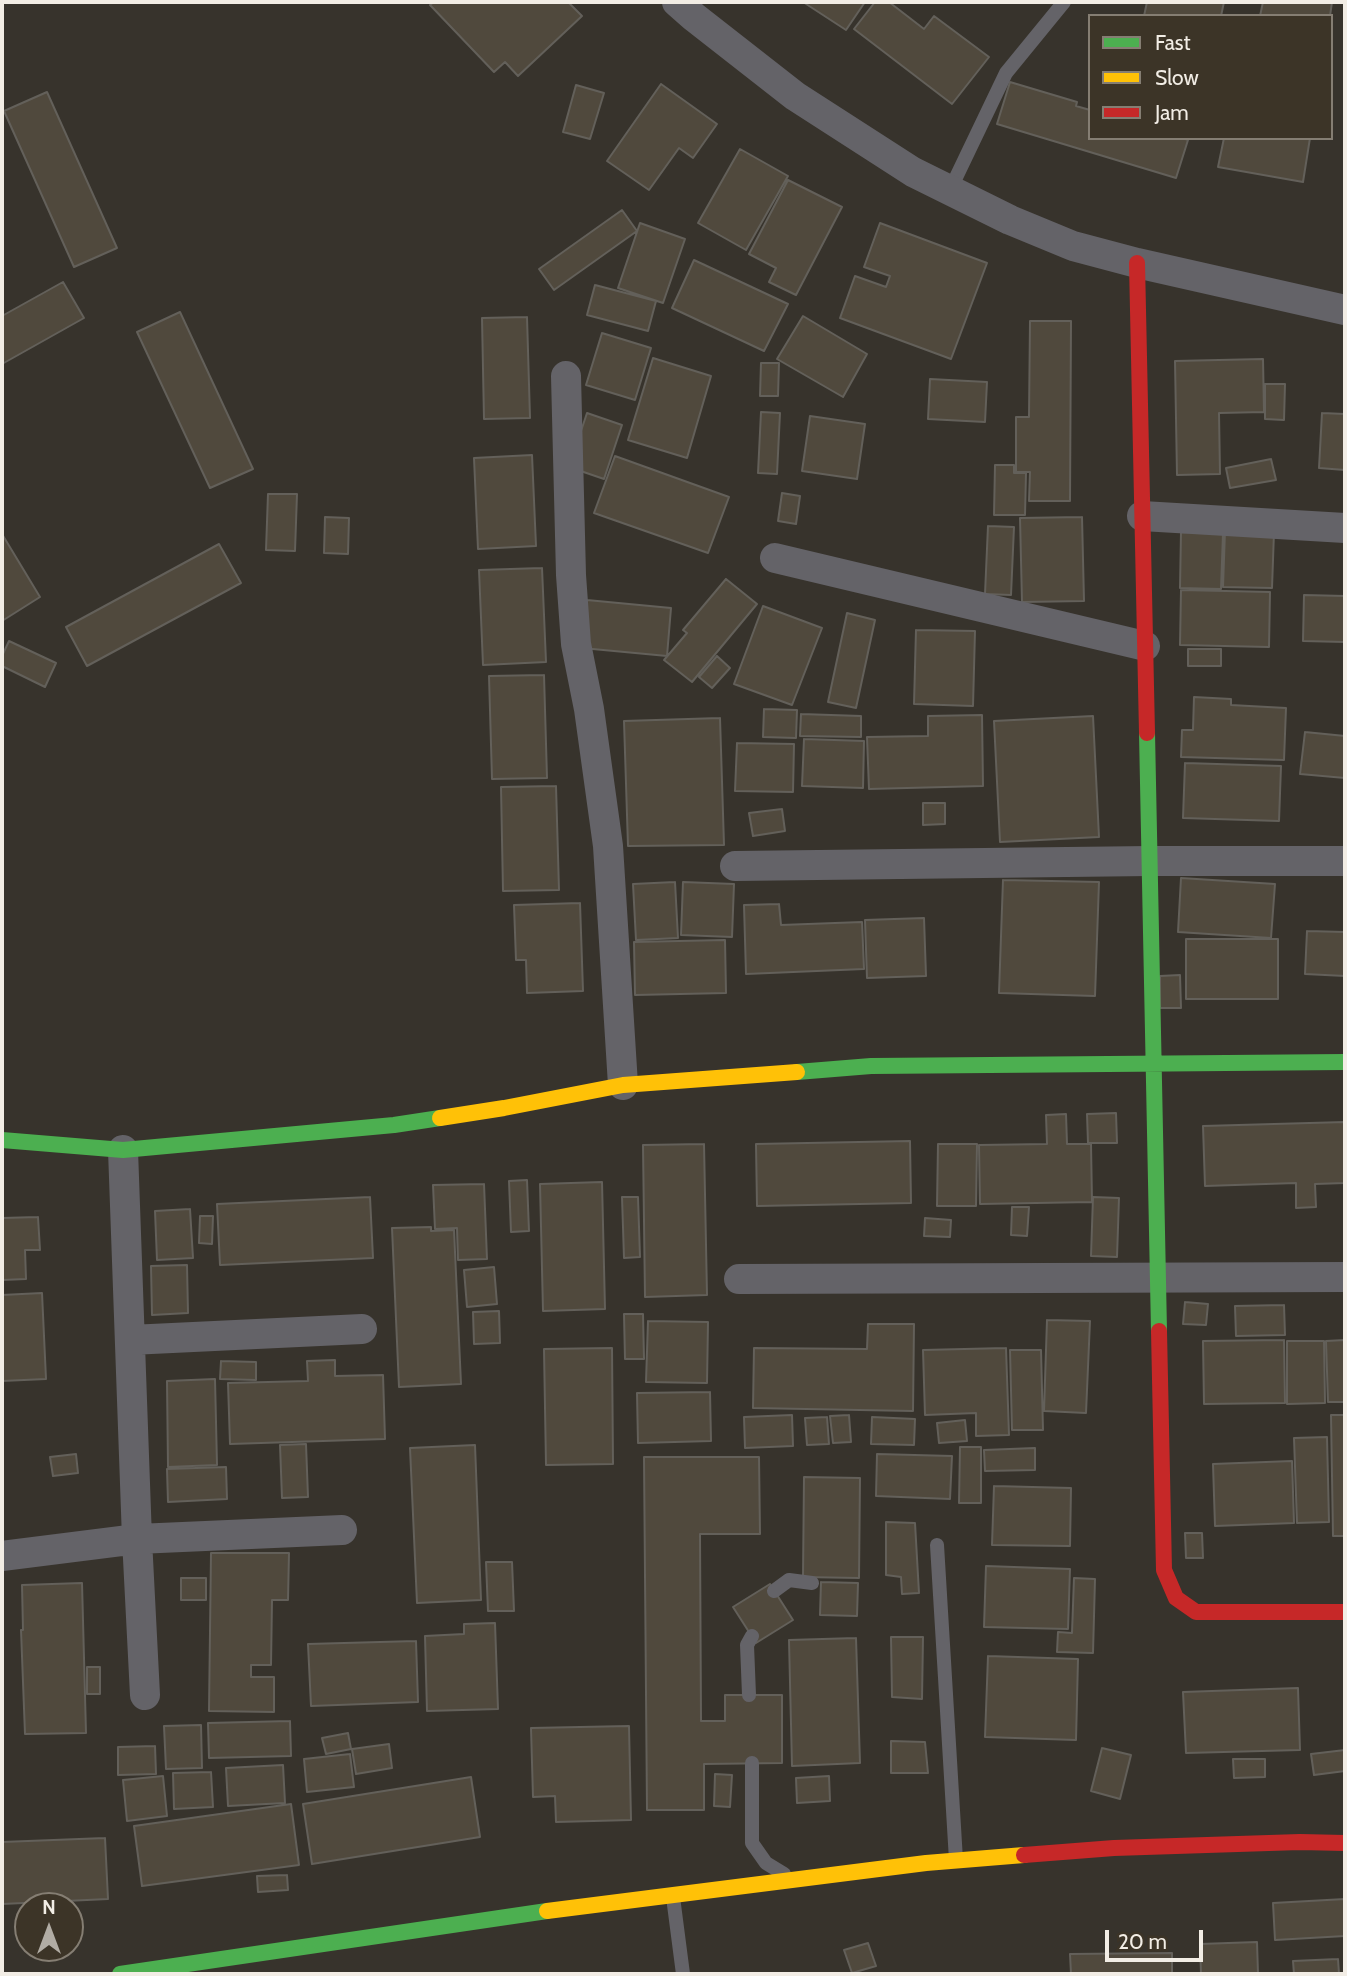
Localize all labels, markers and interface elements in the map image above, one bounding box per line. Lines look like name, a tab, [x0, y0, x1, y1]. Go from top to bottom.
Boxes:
legend	[1088, 14, 1333, 140]
text: Fast	[1155, 30, 1191, 55]
text: Slow	[1155, 65, 1199, 90]
text: Jam	[1155, 100, 1189, 125]
north arrow	[14, 1892, 84, 1962]
text: N	[42, 1896, 56, 1919]
scale bar	[1109, 1916, 1207, 1960]
text: 20 m	[1118, 1929, 1167, 1954]

